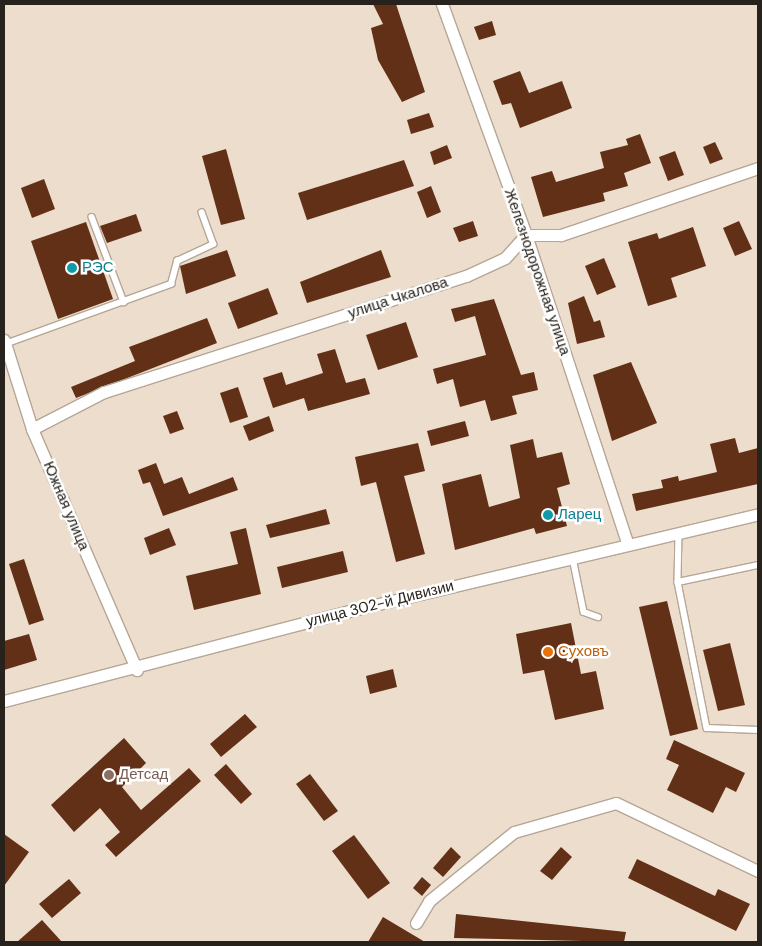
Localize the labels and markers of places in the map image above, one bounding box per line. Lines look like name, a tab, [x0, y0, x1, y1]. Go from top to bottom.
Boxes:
place label: РЭС	[82, 259, 114, 277]
marker: РЭС	[66, 262, 78, 274]
place label: Ларец	[558, 506, 601, 524]
marker: Ларец	[542, 509, 554, 521]
place label: Суховъ	[558, 643, 609, 661]
marker: Суховъ	[542, 646, 554, 658]
place label: Детсад	[119, 766, 168, 784]
marker: Детсад	[103, 769, 115, 781]

